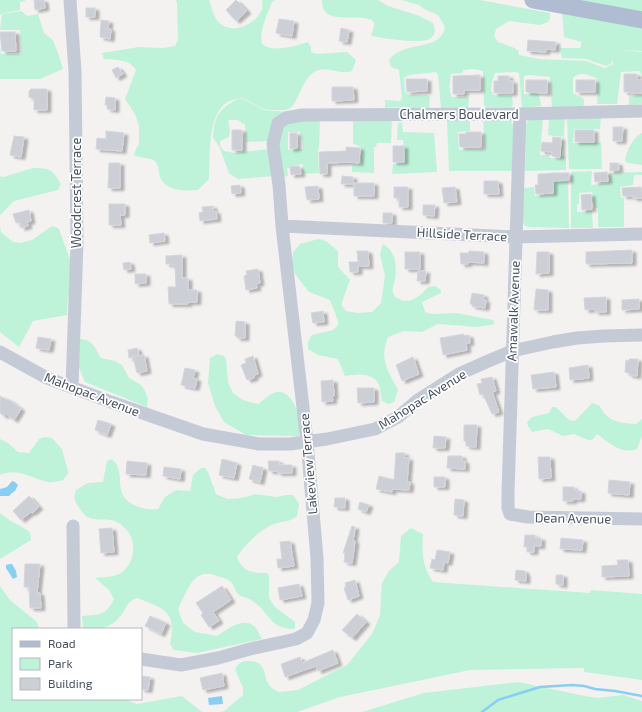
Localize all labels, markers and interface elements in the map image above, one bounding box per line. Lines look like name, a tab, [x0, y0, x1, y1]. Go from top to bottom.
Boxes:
street label: Chalmers Boulevard	[399, 106, 519, 122]
street label: Woodcrest Terrace	[68, 138, 84, 248]
street label: Hillside Terrace	[416, 224, 508, 244]
street label: Amawalk Avenue	[503, 260, 523, 362]
street label: Mahopac Avenue	[375, 366, 469, 432]
street label: Mahopac Avenue	[42, 368, 142, 420]
street label: Lakeview Terrace	[296, 413, 320, 515]
street label: Dean Avenue	[535, 509, 611, 527]
legend	[12, 628, 142, 700]
text: Road	[48, 636, 76, 650]
text: Park	[48, 656, 73, 670]
text: Building	[48, 676, 93, 690]

